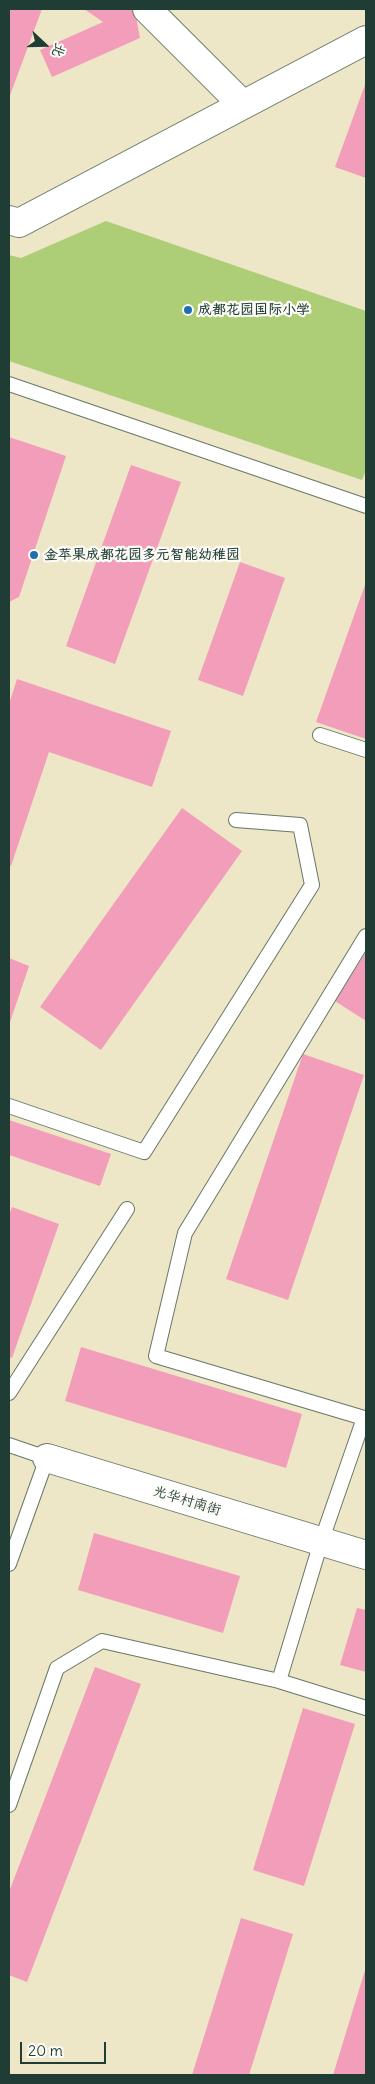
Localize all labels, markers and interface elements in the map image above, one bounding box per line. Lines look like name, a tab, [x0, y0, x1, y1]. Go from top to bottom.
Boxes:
north arrow	[20, 20, 70, 70]
text: 北	[48, 41, 70, 60]
place label: 成都花园国际小学	[198, 302, 310, 318]
marker: 成都花园国际小学	[182, 304, 194, 316]
place label: 金苹果成都花园多元智能幼稚园	[44, 547, 240, 563]
marker: 金苹果成都花园多元智能幼稚园	[28, 549, 40, 561]
street label: 光华村南街	[151, 1483, 223, 1519]
scale bar	[22, 2032, 109, 2064]
text: 20 m	[28, 2041, 63, 2060]

